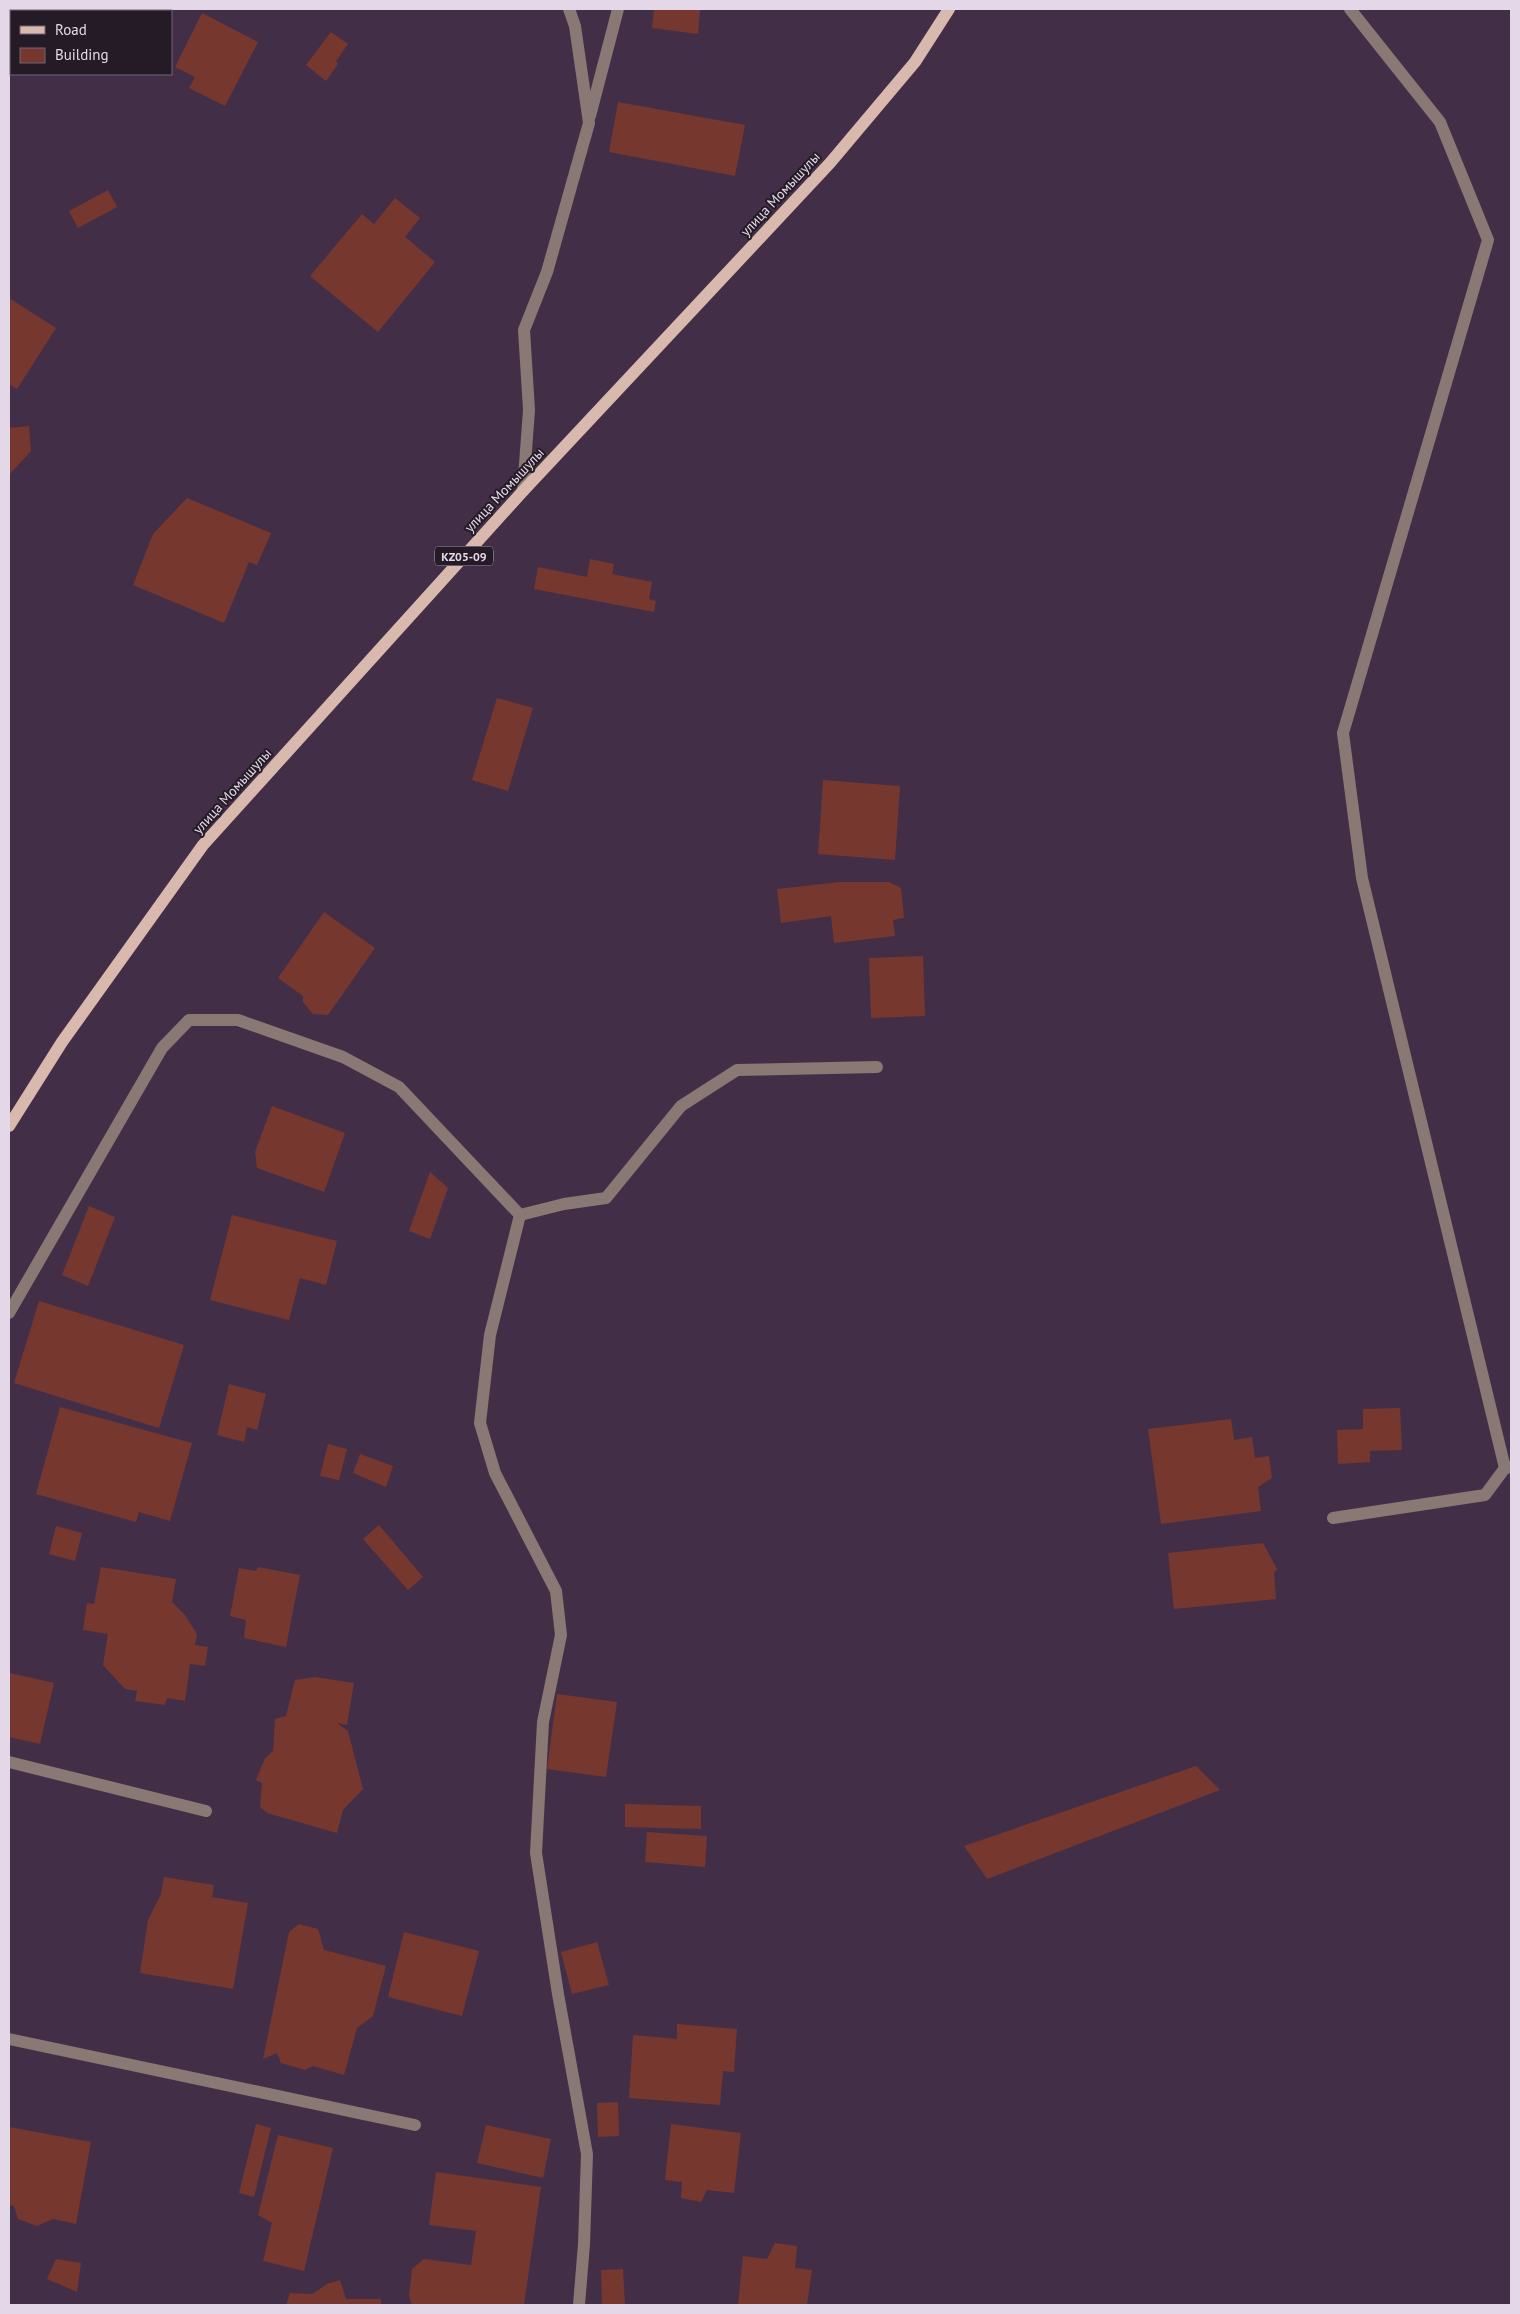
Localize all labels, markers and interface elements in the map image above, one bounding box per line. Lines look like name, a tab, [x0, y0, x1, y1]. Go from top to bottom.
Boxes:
legend	[10, 10, 172, 75]
text: Road	[55, 20, 87, 39]
text: Building	[55, 45, 109, 64]
street label: улица Момышулы	[736, 148, 824, 240]
street label: улица Момышулы	[460, 444, 548, 536]
road number: KZ05-09	[435, 546, 493, 566]
street label: улица Момышулы	[189, 744, 275, 838]

